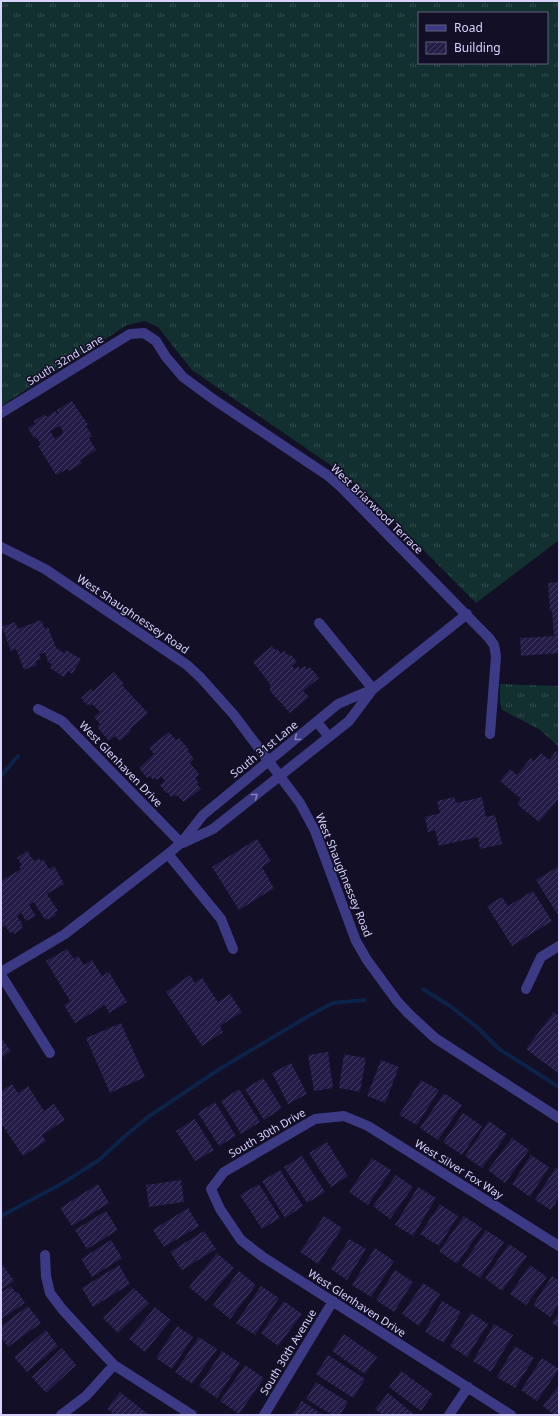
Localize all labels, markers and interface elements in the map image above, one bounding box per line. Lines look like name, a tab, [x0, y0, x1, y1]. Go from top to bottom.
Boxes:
legend	[418, 12, 548, 64]
text: Road	[454, 19, 483, 36]
text: Building	[454, 39, 501, 56]
street label: South 32nd Lane	[24, 331, 106, 388]
street label: West Briarwood Terrace	[328, 460, 427, 557]
street label: West Shaughnessey Road	[74, 570, 192, 657]
street label: South 31st Lane	[227, 717, 301, 780]
street label: West Glenhaven Drive	[76, 718, 166, 810]
one-way arrow	[295, 733, 302, 740]
one-way arrow	[250, 794, 257, 801]
street label: West Shaughnessey Road	[313, 811, 376, 939]
street label: South 30th Drive	[226, 1104, 308, 1161]
street label: West Silver Fox Way	[412, 1135, 507, 1202]
street label: West Glenhaven Drive	[305, 1265, 409, 1340]
street label: South 30th Avenue	[256, 1306, 319, 1398]

